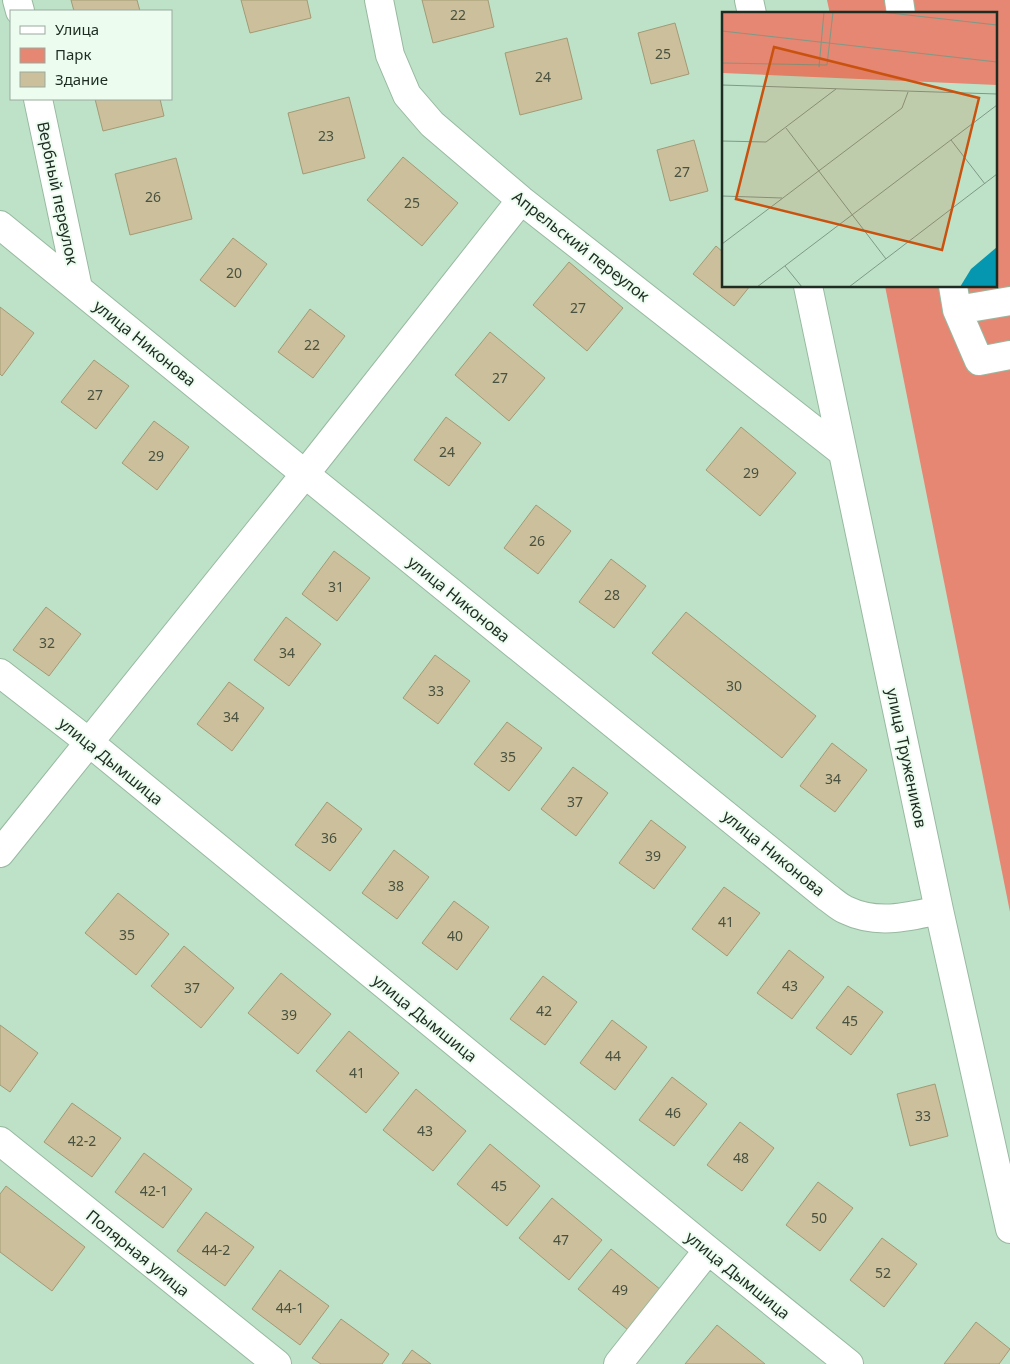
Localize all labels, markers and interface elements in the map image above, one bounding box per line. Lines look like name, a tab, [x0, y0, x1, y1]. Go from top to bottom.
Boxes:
house number: 22	[450, 5, 466, 24]
legend	[10, 10, 172, 100]
inset map	[722, 12, 998, 288]
text: Улица	[55, 19, 99, 39]
text: Парк	[55, 44, 91, 64]
house number: 25	[655, 44, 671, 63]
house number: 24	[535, 67, 551, 86]
text: Здание	[55, 69, 108, 89]
street label: Вербный переулок	[32, 119, 84, 267]
house number: 23	[318, 126, 334, 145]
house number: 27	[674, 162, 690, 181]
street label: Апрельский переулок	[508, 186, 654, 307]
house number: 26	[145, 187, 161, 206]
house number: 25	[404, 193, 420, 212]
house number: 20	[226, 263, 242, 282]
street label: улица Никонова	[89, 295, 201, 391]
house number: 27	[570, 298, 586, 317]
house number: 22	[304, 335, 320, 354]
house number: 27	[492, 368, 508, 387]
house number: 27	[87, 385, 103, 404]
house number: 24	[439, 442, 455, 461]
house number: 29	[148, 446, 164, 465]
house number: 29	[743, 463, 759, 482]
house number: 26	[529, 531, 545, 550]
street label: улица Никонова	[403, 551, 515, 647]
house number: 31	[328, 577, 344, 596]
house number: 28	[604, 585, 620, 604]
house number: 32	[39, 633, 55, 652]
house number: 34	[279, 643, 295, 662]
house number: 30	[726, 676, 742, 695]
house number: 33	[428, 681, 444, 700]
street label: улица Тружеников	[881, 686, 933, 830]
house number: 34	[223, 707, 239, 726]
street label: улица Дымшица	[54, 712, 168, 810]
house number: 35	[500, 747, 516, 766]
house number: 34	[825, 769, 841, 788]
house number: 37	[567, 792, 583, 811]
street label: улица Никонова	[718, 805, 830, 901]
house number: 36	[321, 828, 337, 847]
house number: 39	[645, 846, 661, 865]
house number: 38	[388, 876, 404, 895]
house number: 41	[718, 912, 734, 931]
house number: 35	[119, 925, 135, 944]
house number: 40	[447, 926, 463, 945]
street label: улица Дымшица	[368, 969, 482, 1067]
house number: 43	[782, 976, 798, 995]
house number: 37	[184, 978, 200, 997]
house number: 42	[536, 1001, 552, 1020]
house number: 39	[281, 1005, 297, 1024]
house number: 45	[842, 1011, 858, 1030]
house number: 44	[605, 1046, 621, 1065]
house number: 41	[349, 1063, 365, 1082]
house number: 46	[665, 1103, 681, 1122]
house number: 33	[915, 1106, 931, 1125]
house number: 43	[417, 1121, 433, 1140]
house number: 42-2	[68, 1131, 96, 1150]
house number: 48	[733, 1148, 749, 1167]
house number: 45	[491, 1176, 507, 1195]
house number: 42-1	[140, 1181, 168, 1200]
street label: Полярная улица	[82, 1204, 194, 1302]
house number: 50	[811, 1208, 827, 1227]
street label: улица Дымшица	[681, 1226, 795, 1324]
house number: 47	[553, 1230, 569, 1249]
house number: 44-2	[202, 1240, 230, 1259]
house number: 52	[875, 1263, 891, 1282]
house number: 49	[612, 1280, 628, 1299]
house number: 44-1	[276, 1298, 304, 1317]

